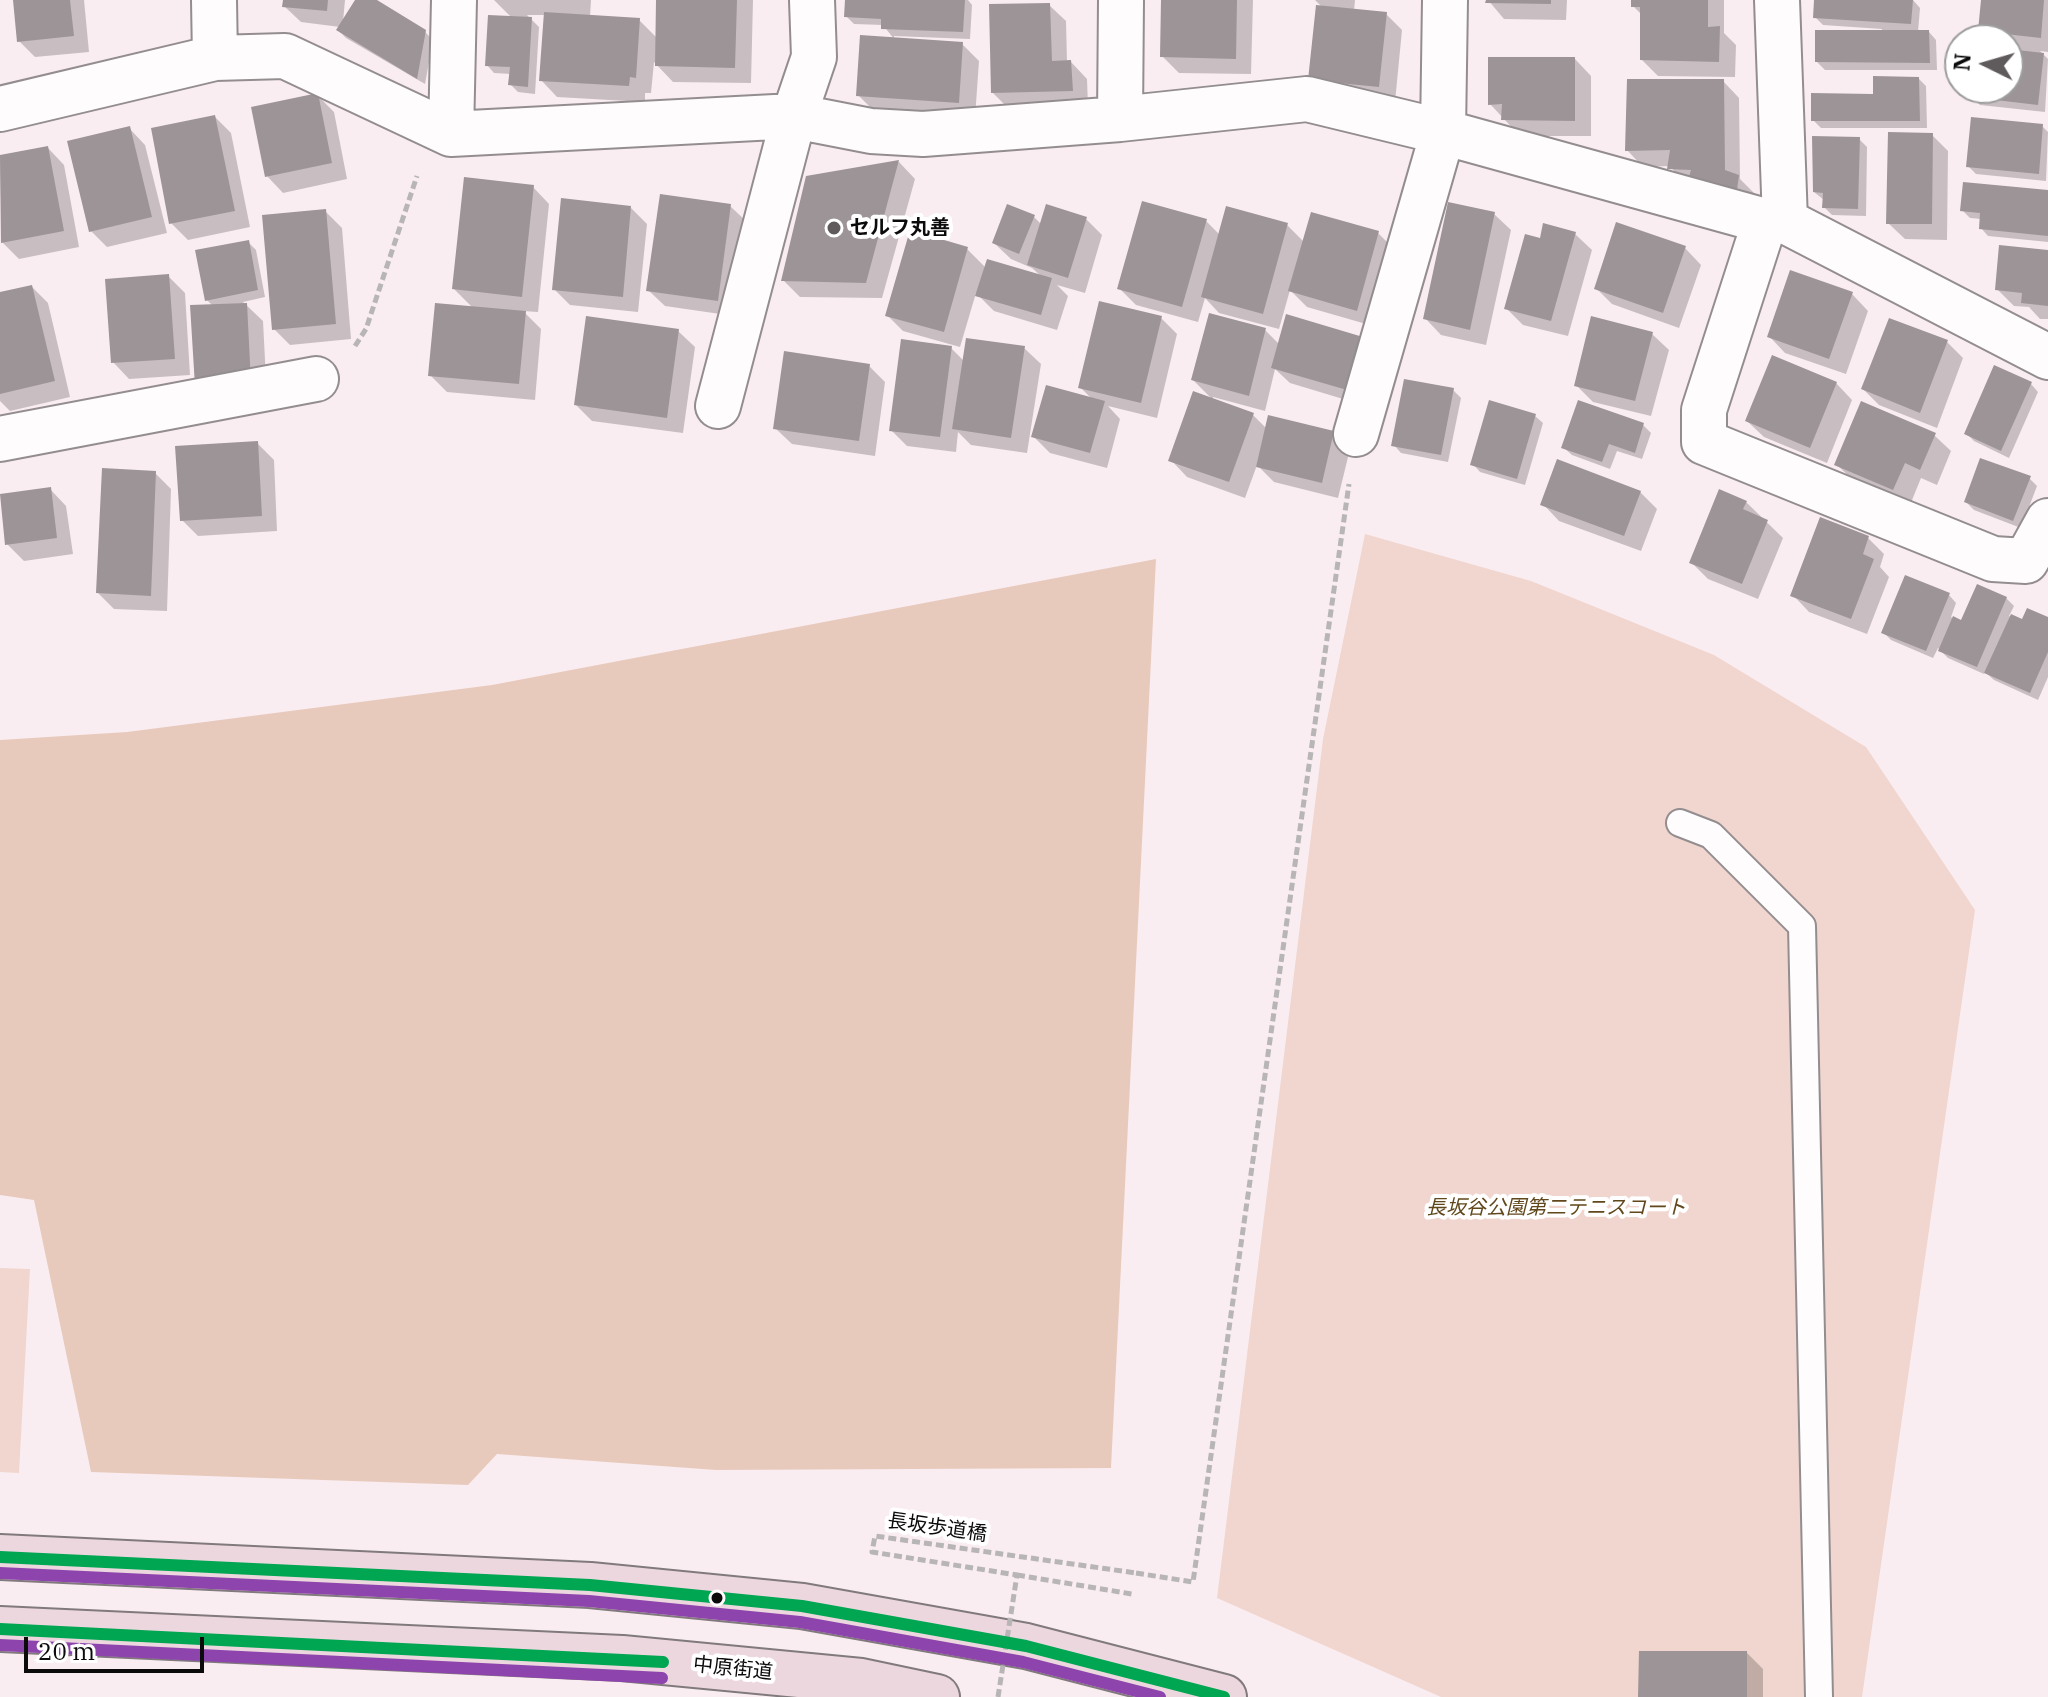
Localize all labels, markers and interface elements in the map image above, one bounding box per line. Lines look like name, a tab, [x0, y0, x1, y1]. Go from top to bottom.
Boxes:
north arrow	[1944, 24, 2024, 104]
text: N	[1946, 52, 1977, 72]
place label: セルフ丸善	[850, 216, 950, 240]
marker: セルフ丸善	[825, 219, 843, 237]
park label: 長坂谷公園第二テニスコート	[1426, 1196, 1686, 1220]
street label: 長坂歩道橋	[886, 1509, 988, 1547]
unlabelled marker	[709, 1590, 725, 1606]
scale bar	[28, 1621, 208, 1671]
text: 20 m	[38, 1635, 95, 1667]
street label: 中原街道	[692, 1653, 774, 1685]

